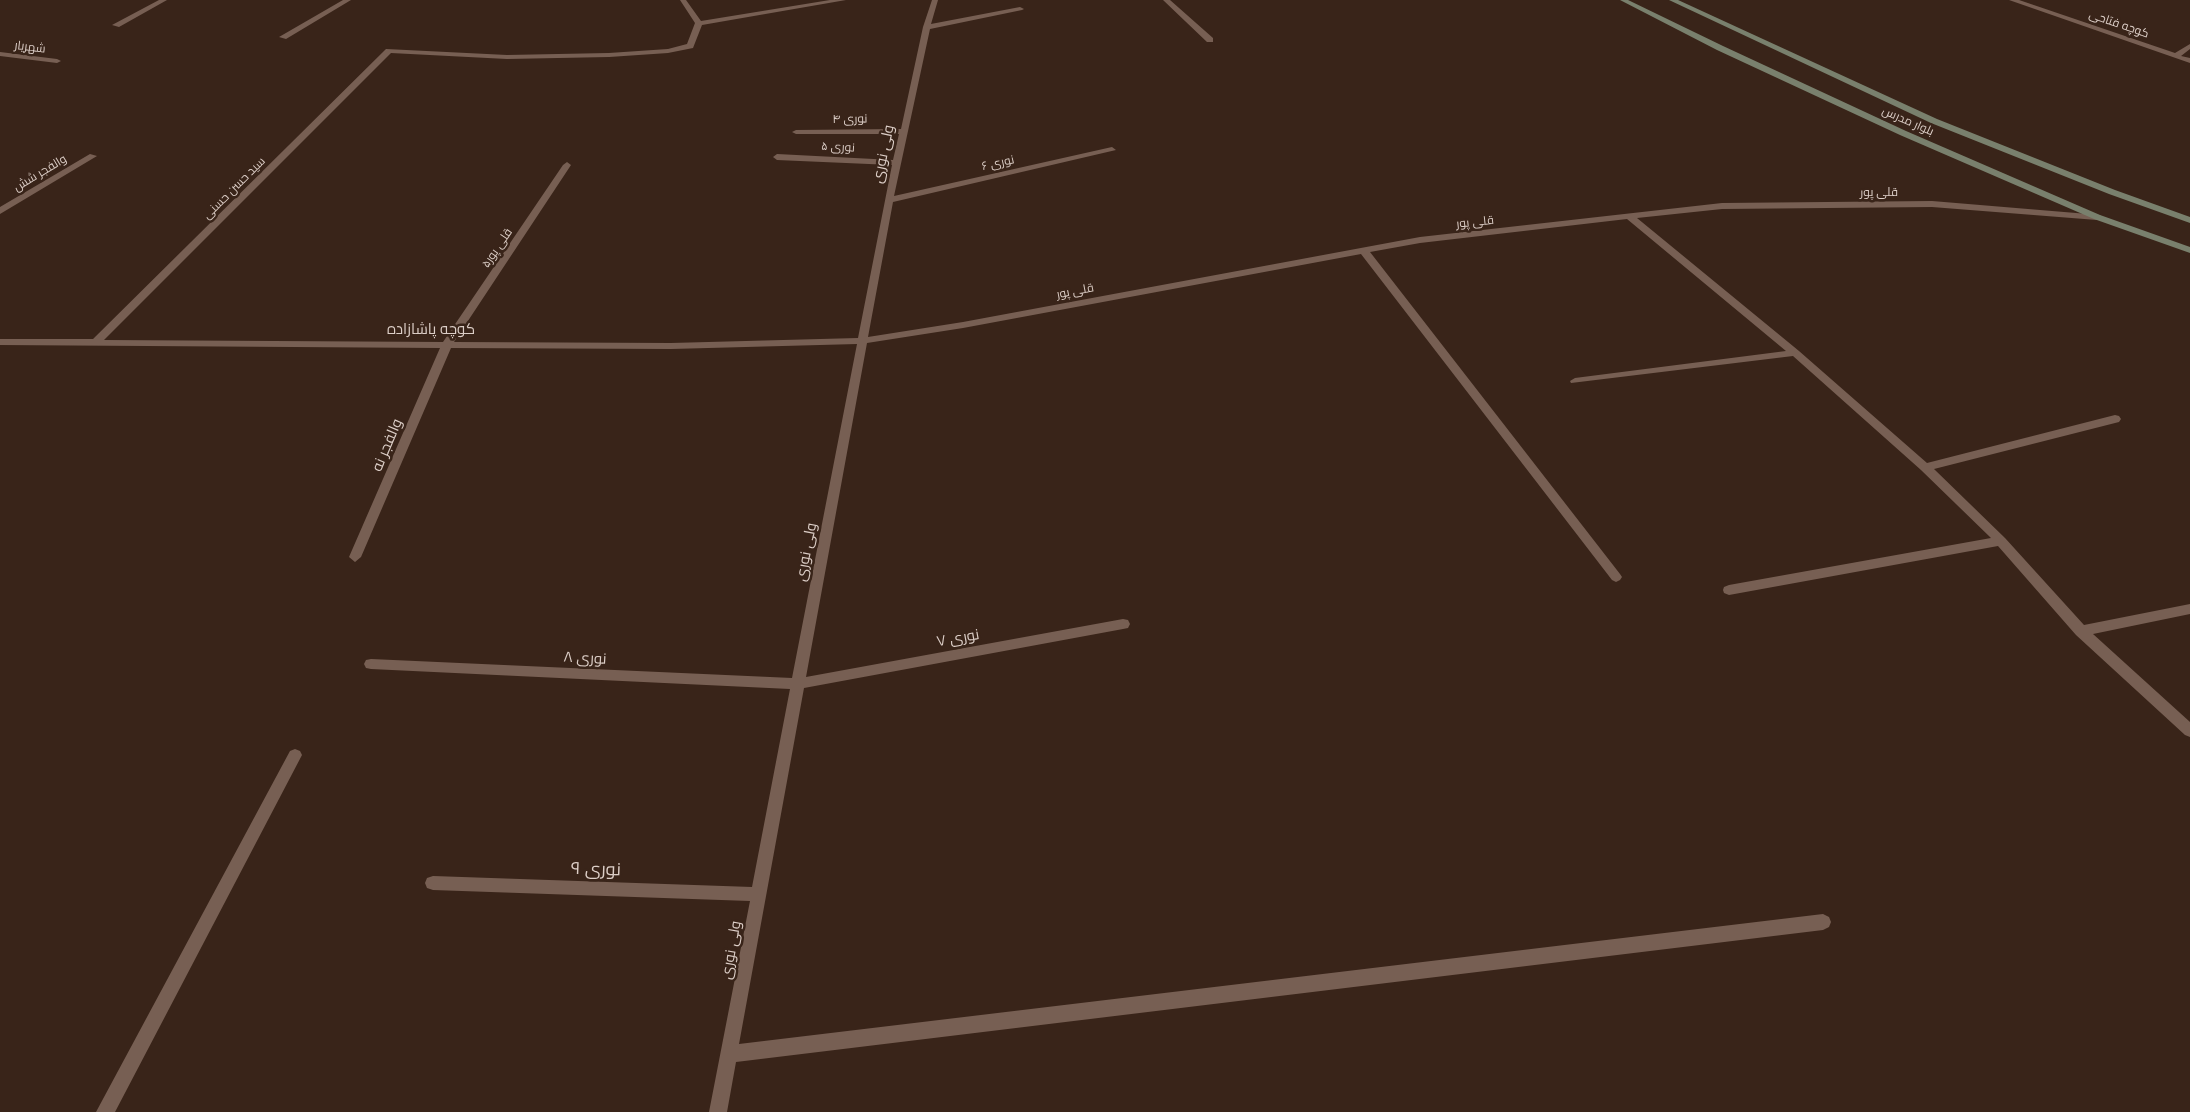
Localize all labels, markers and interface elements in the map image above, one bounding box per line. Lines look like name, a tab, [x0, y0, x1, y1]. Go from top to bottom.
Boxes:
street label: کوچه فتاحی	[2087, 7, 2151, 41]
street label: شهریار	[14, 38, 46, 56]
street label: بلوار مدرس	[1880, 103, 1936, 139]
street label: نوری ۴	[832, 111, 868, 127]
street label: ولی نوری	[868, 123, 898, 185]
street label: نوری ۵	[821, 139, 855, 155]
street label: والفجر شش	[11, 152, 69, 194]
street label: نوری ۶	[980, 152, 1016, 174]
street label: سید حسن حسنی	[200, 154, 268, 222]
street label: قلی پور	[1860, 185, 1898, 199]
street label: قلی پور	[1455, 213, 1495, 231]
street label: قلی پور۵	[479, 226, 515, 270]
street label: قلی پور	[1055, 280, 1095, 302]
street label: کوچه پاشازاده	[387, 320, 475, 338]
street label: والفجر نه	[368, 416, 406, 474]
street label: ولی نوری	[792, 521, 820, 583]
street label: نوری ۷	[935, 625, 981, 651]
street label: نوری ۸	[563, 648, 607, 668]
street label: نوری ۹	[571, 857, 621, 881]
street label: ولی نوری	[717, 919, 745, 981]

